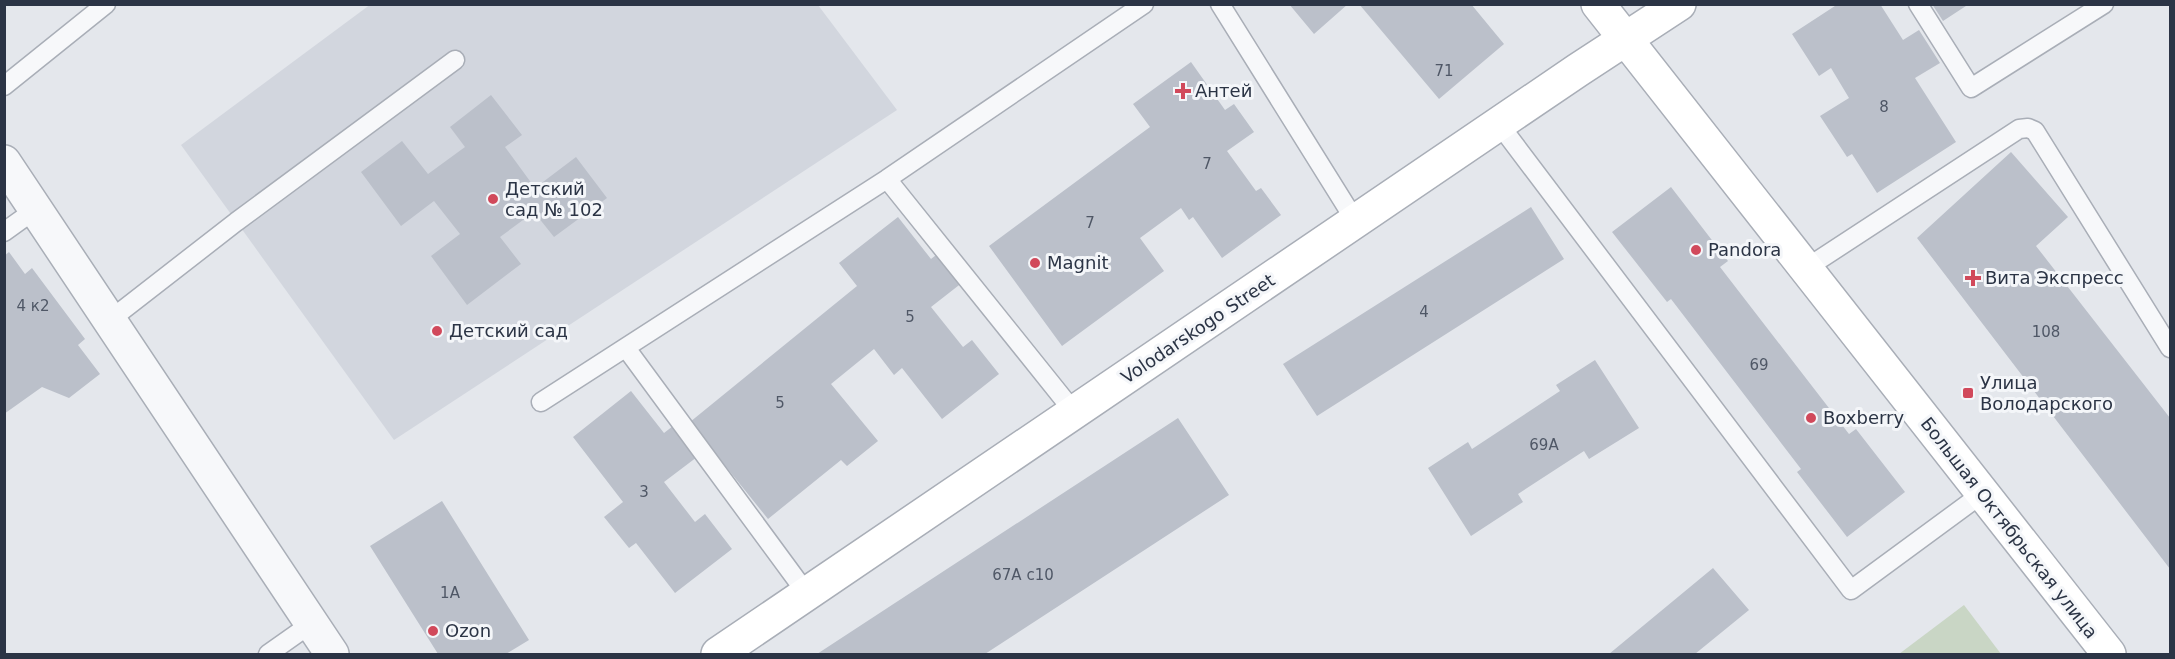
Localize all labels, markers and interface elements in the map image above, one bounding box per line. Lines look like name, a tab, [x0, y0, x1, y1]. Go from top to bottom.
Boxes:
house number: 71	[1434, 62, 1454, 80]
place label: Антей	[1195, 80, 1252, 101]
marker: Антей	[1176, 84, 1190, 98]
house number: 8	[1879, 98, 1889, 116]
house number: 7	[1202, 155, 1212, 173]
place label: Детский сад № 102	[505, 178, 603, 220]
marker: Детский сад № 102	[486, 192, 500, 206]
house number: 7	[1085, 214, 1095, 232]
place label: Pandora	[1708, 239, 1781, 260]
marker: Pandora	[1689, 243, 1703, 257]
place label: Magnit	[1047, 252, 1108, 273]
marker: Magnit	[1028, 256, 1042, 270]
place label: Вита Экспресс	[1985, 267, 2124, 288]
street label: Volodarskogo Street	[1117, 269, 1279, 388]
marker: Вита Экспресс	[1966, 271, 1980, 285]
house number: 4 к2	[17, 297, 49, 315]
house number: 4	[1419, 303, 1429, 321]
house number: 5	[905, 308, 915, 326]
place label: Детский сад	[449, 320, 568, 341]
house number: 108	[2032, 323, 2060, 341]
marker: Детский сад	[430, 324, 444, 338]
house number: 69	[1749, 356, 1769, 374]
place label: Улица Володарского	[1980, 372, 2113, 414]
marker: Улица Володарского	[1961, 386, 1975, 400]
house number: 5	[775, 394, 785, 412]
place label: Boxberry	[1823, 407, 1904, 428]
marker: Boxberry	[1804, 411, 1818, 425]
street label: Большая Октябрьская улица	[1917, 413, 2102, 642]
house number: 69А	[1529, 436, 1559, 454]
house number: 3	[639, 483, 649, 501]
house number: 67А с10	[992, 566, 1054, 584]
house number: 1А	[440, 584, 461, 602]
place label: Ozon	[445, 620, 491, 641]
marker: Ozon	[426, 624, 440, 638]

